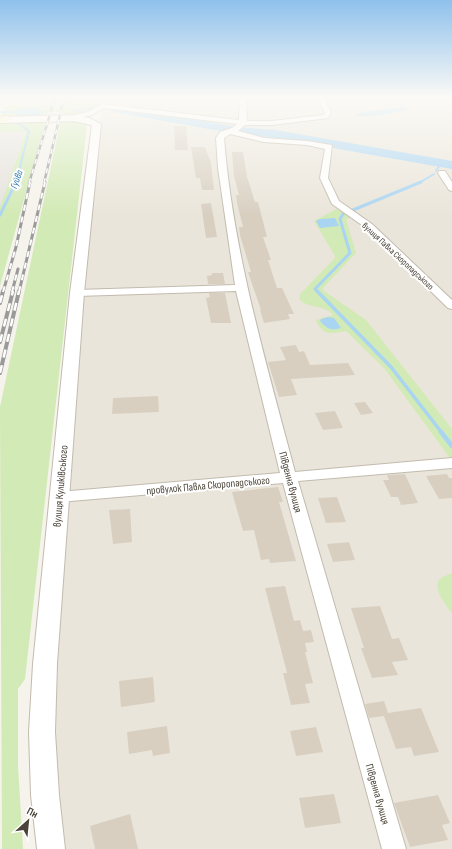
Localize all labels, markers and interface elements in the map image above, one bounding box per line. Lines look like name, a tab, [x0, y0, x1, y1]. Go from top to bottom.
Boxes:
water label: Гуйва	[8, 168, 26, 190]
street label: вулиця Павла Скоропадського	[360, 220, 436, 293]
street label: вулиця Куликівського	[50, 444, 71, 527]
street label: Південна вулиця	[276, 450, 305, 514]
street label: провулок Павла Скоропадського	[146, 474, 271, 497]
street label: Південна вулиця	[363, 762, 392, 826]
north arrow	[8, 801, 48, 841]
text: Пн	[25, 804, 40, 821]

